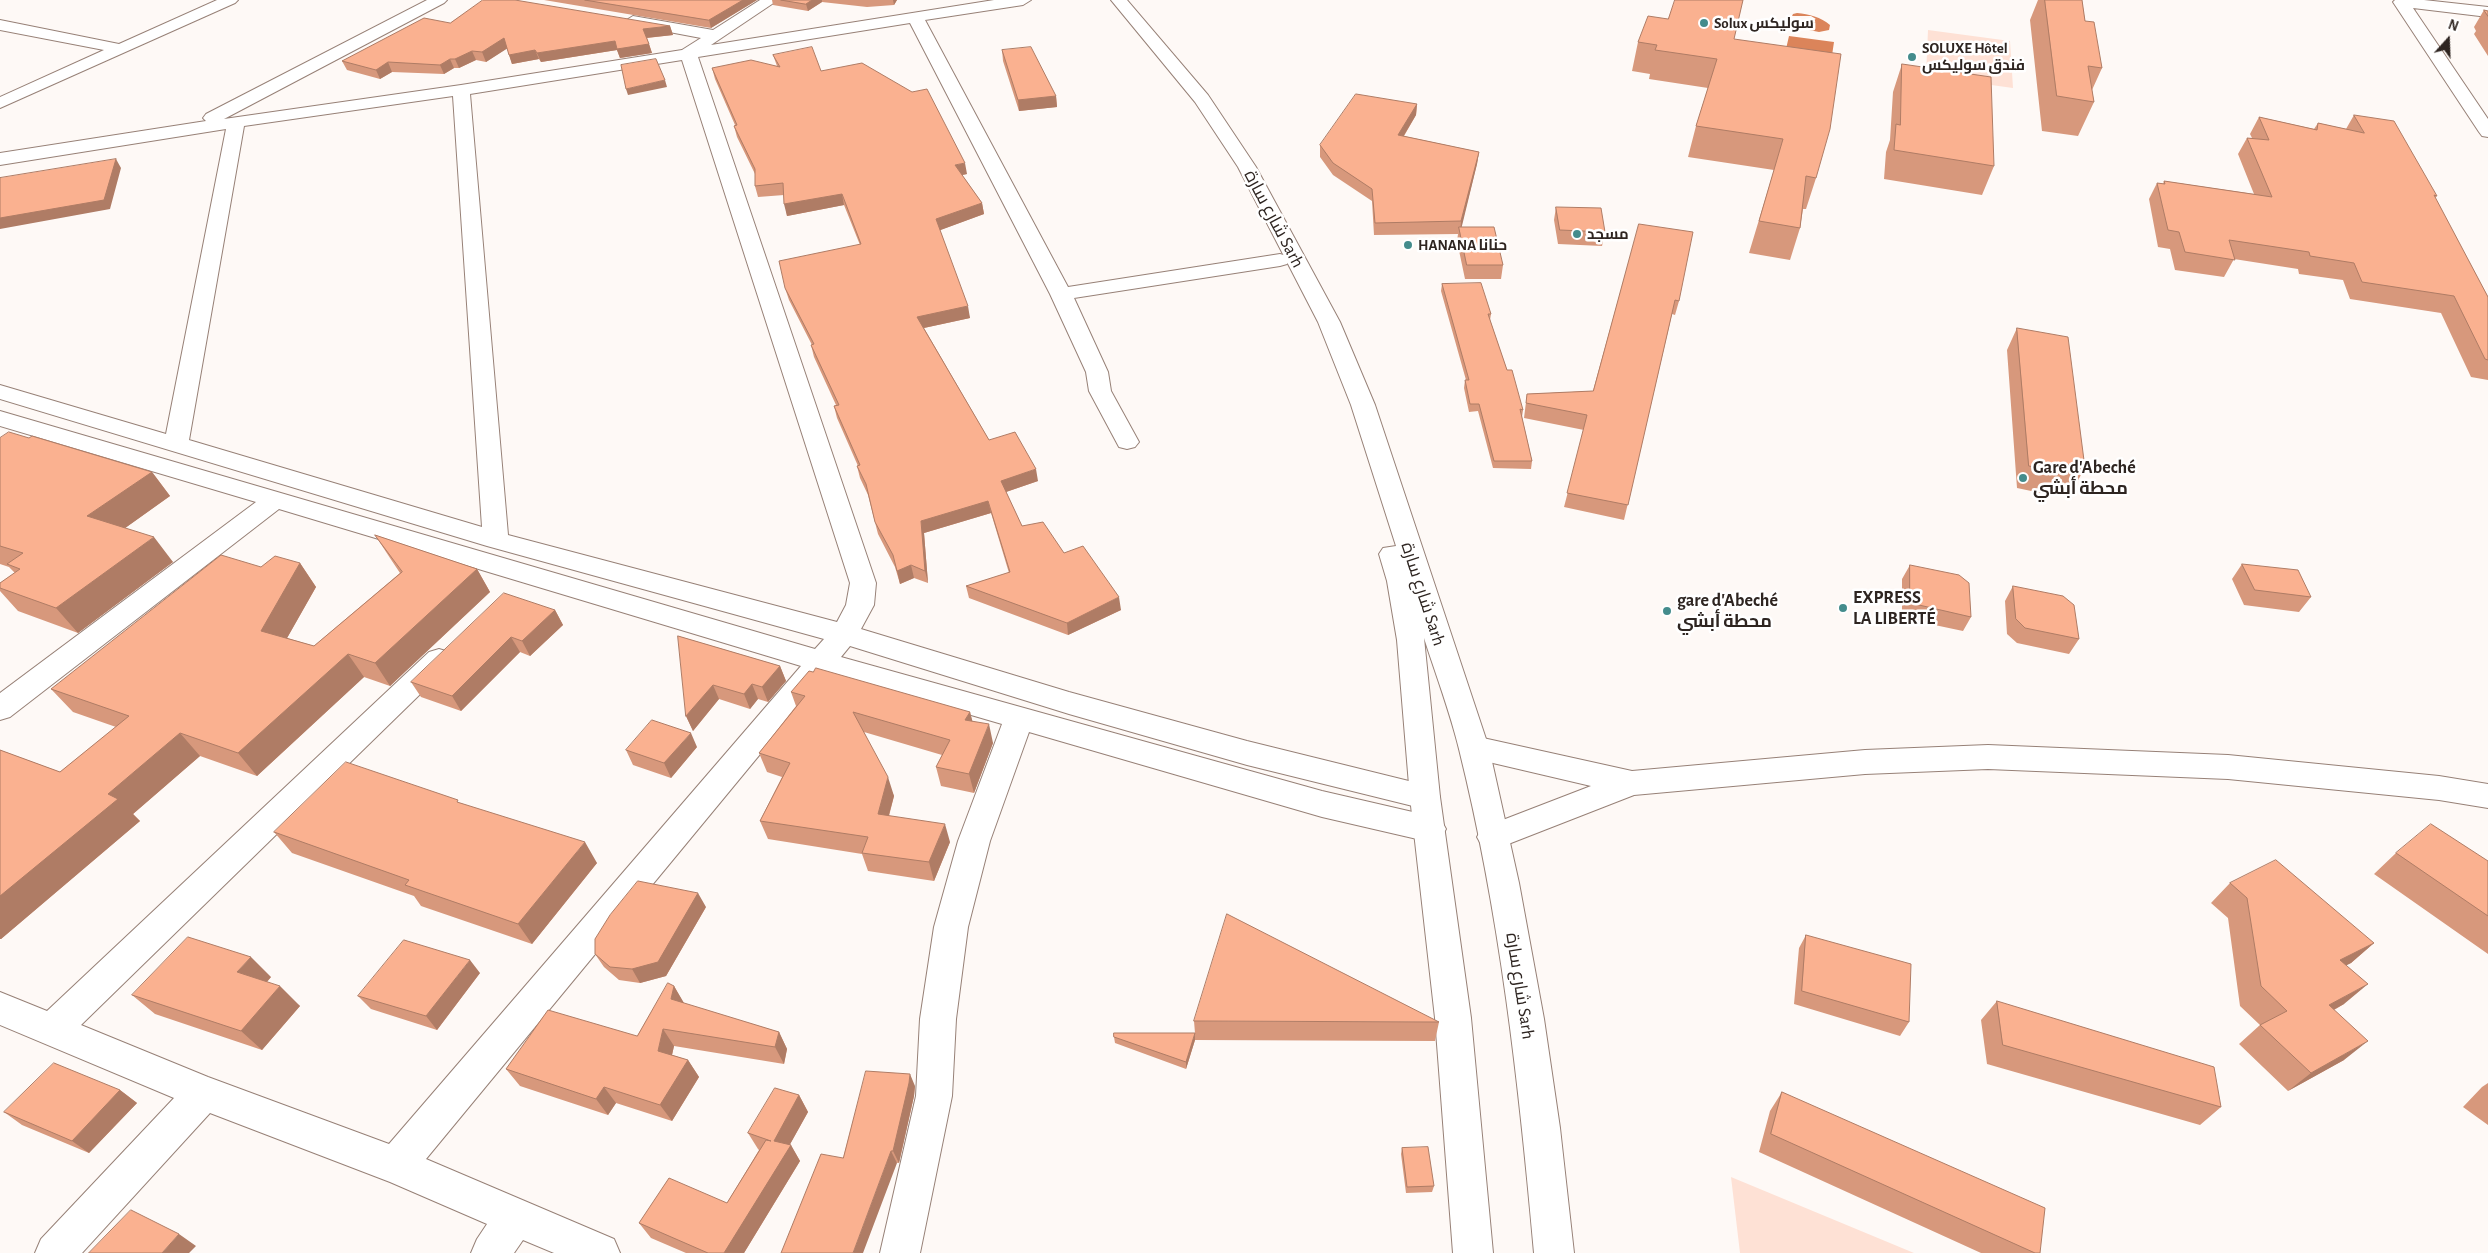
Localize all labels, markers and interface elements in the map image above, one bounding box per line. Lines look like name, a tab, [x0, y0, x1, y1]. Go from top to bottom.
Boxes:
place label: Solux سوليكس	[1714, 14, 1814, 32]
north arrow	[2423, 15, 2473, 65]
marker: Solux سوليكس	[1698, 17, 1710, 29]
text: N	[2446, 18, 2460, 34]
place label: SOLUXE Hôtel فندق سوليكس	[1922, 39, 2025, 74]
marker: SOLUXE Hôtel فندق سوليكس	[1906, 51, 1918, 63]
street label: شارع سارة Sarh	[1239, 166, 1309, 272]
place label: مسجد	[1587, 225, 1629, 243]
marker: مسجد	[1571, 228, 1583, 240]
place label: HANANA حنانا	[1418, 236, 1507, 254]
marker: HANANA حنانا	[1402, 239, 1414, 251]
place label: Gare d'Abeché محطة أبشي	[2033, 457, 2136, 499]
marker: Gare d'Abeché محطة أبشي	[2017, 472, 2029, 484]
street label: شارع سارة Sarh	[1396, 539, 1450, 649]
place label: EXPRESS LA LIBERTÉ	[1853, 587, 1935, 630]
place label: gare d'Abeché محطة أبشي	[1677, 590, 1778, 632]
marker: EXPRESS LA LIBERTÉ	[1837, 602, 1849, 614]
marker: gare d'Abeché محطة أبشي	[1661, 605, 1673, 617]
street label: شارع سارة Sarh	[1501, 931, 1539, 1041]

